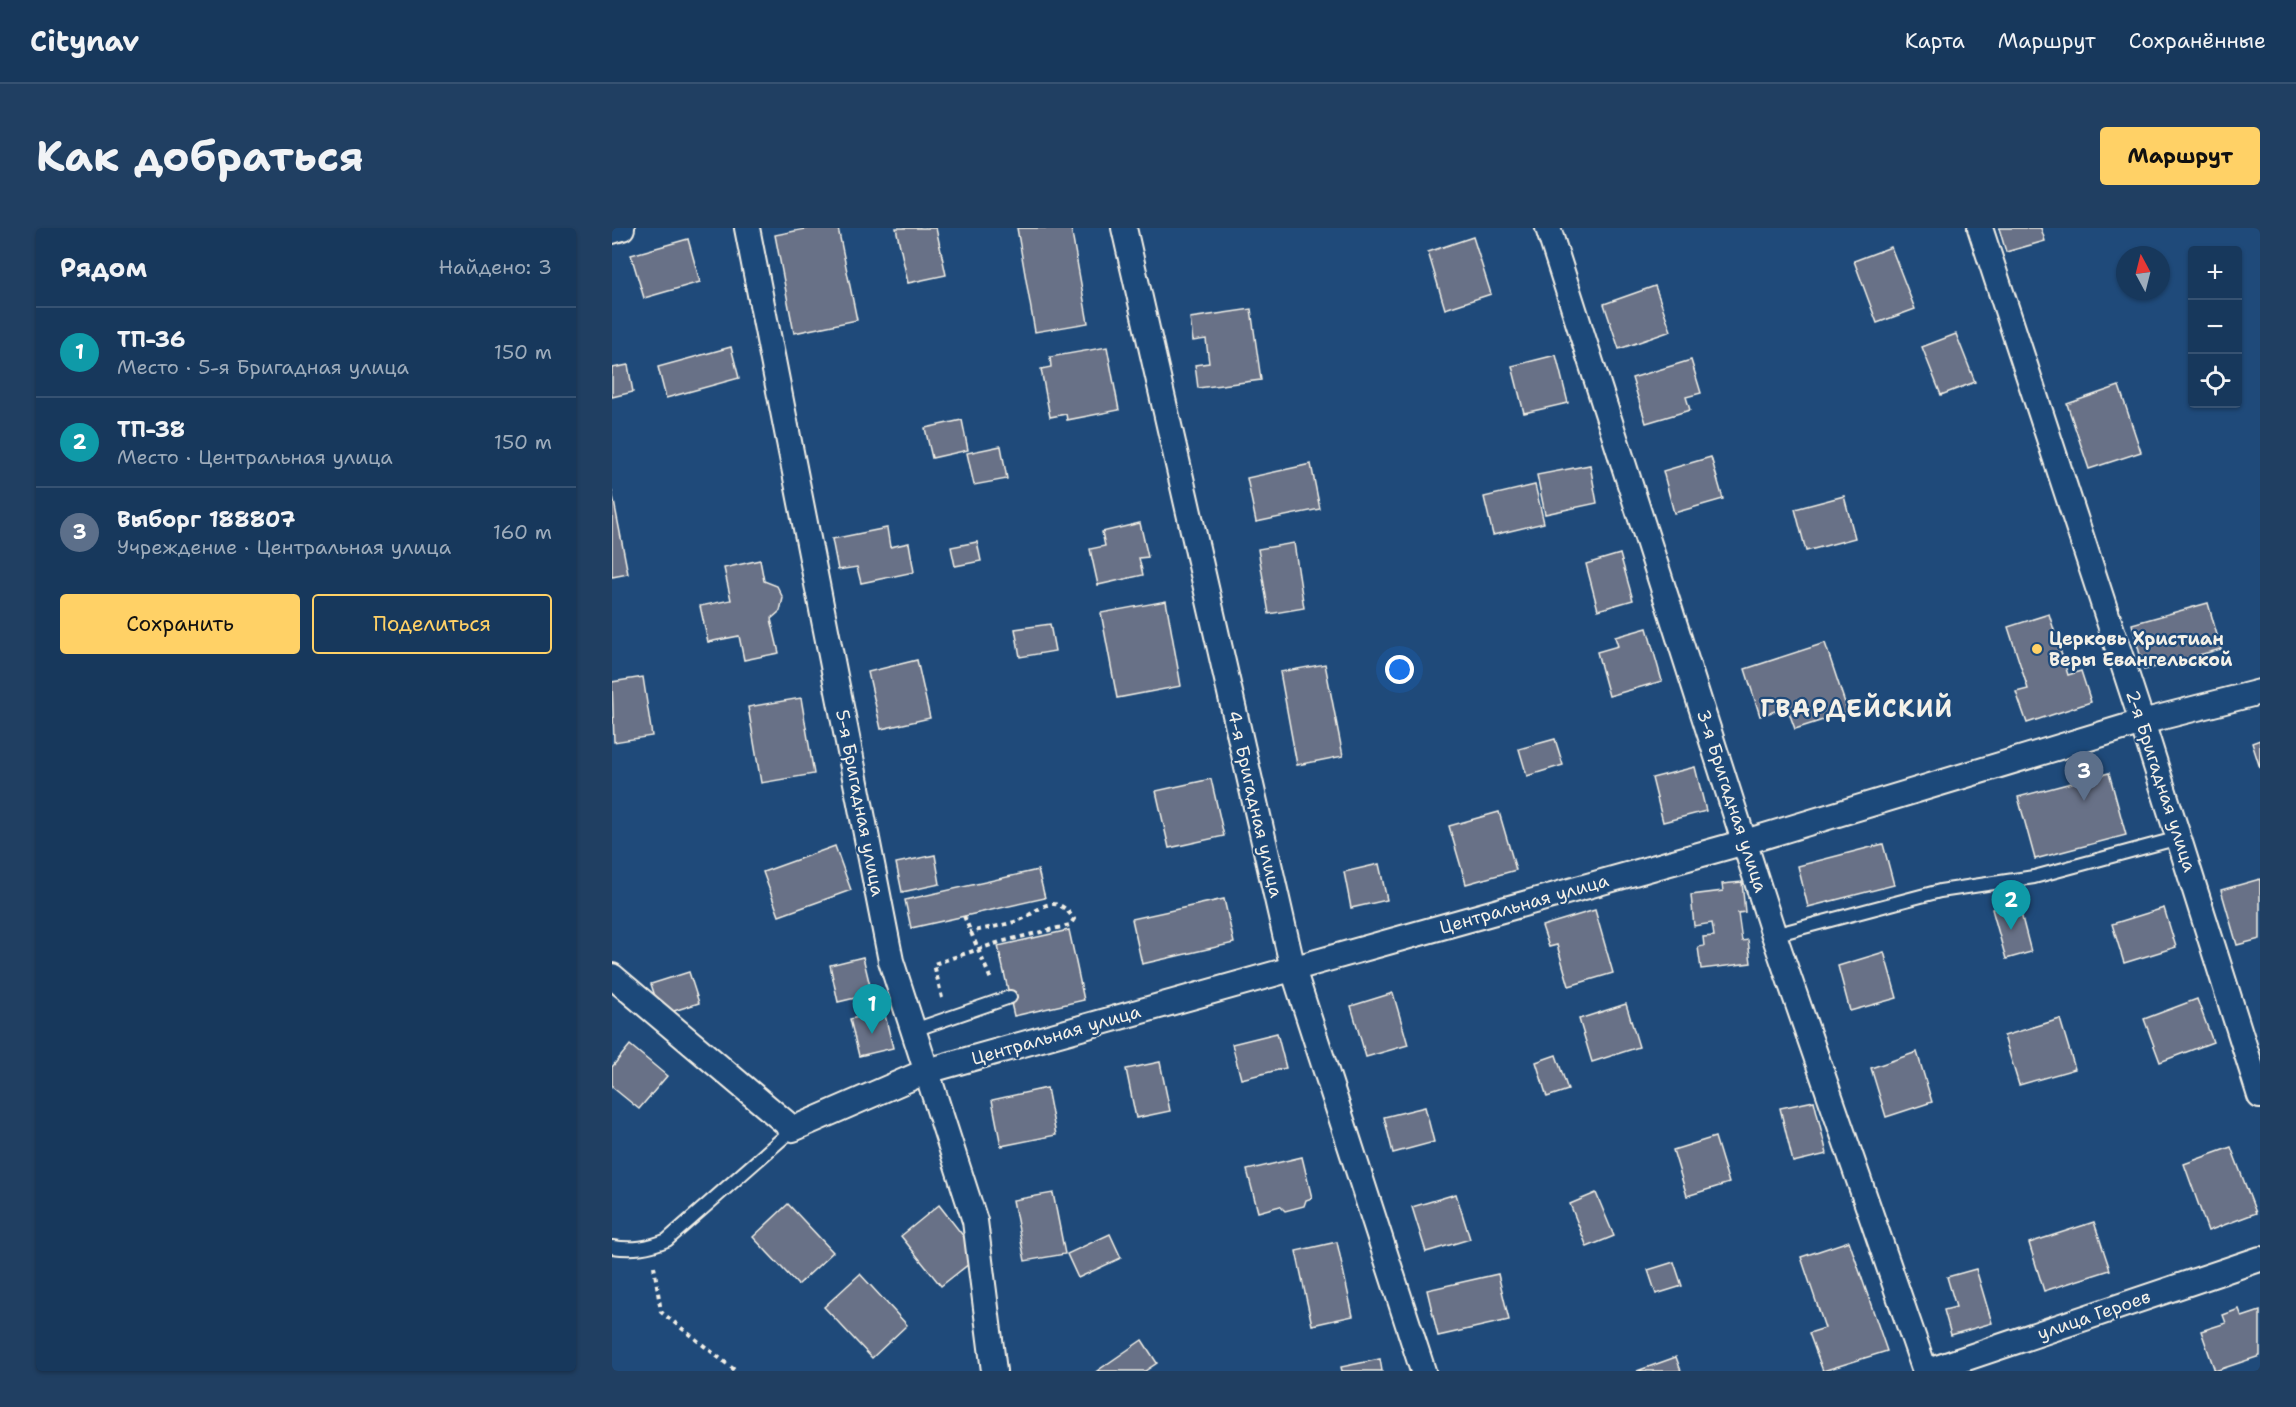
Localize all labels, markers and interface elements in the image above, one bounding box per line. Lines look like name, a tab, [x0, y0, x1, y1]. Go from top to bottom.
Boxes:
text: Citynav	[30, 22, 139, 60]
text: Карта	[1905, 27, 1965, 55]
text: Маршрут	[1998, 27, 2096, 55]
text: Сохранённые	[2129, 27, 2266, 55]
button: Маршрут	[2100, 127, 2260, 185]
text: Как добраться	[36, 128, 364, 184]
north arrow	[2116, 246, 2170, 300]
map controls	[2188, 246, 2242, 408]
button: +	[2188, 246, 2242, 300]
text: Рядом	[60, 250, 147, 285]
text: Найдено: 3	[439, 254, 552, 280]
button: −	[2188, 300, 2242, 354]
text: ТП-36	[117, 325, 185, 354]
text: 1	[75, 339, 84, 365]
text: 150 m	[494, 339, 552, 365]
text: Место · 5-я Бригадная улица	[117, 354, 409, 380]
button: locate	[2188, 354, 2242, 408]
text: ТП-38	[117, 415, 185, 444]
text: 2	[73, 429, 87, 455]
text: 150 m	[494, 429, 552, 455]
text: Место · Центральная улица	[117, 444, 393, 470]
text: Выборг 188807	[117, 505, 295, 534]
text: 3	[73, 519, 87, 545]
text: 160 m	[493, 519, 552, 545]
text: Учреждение · Центральная улица	[117, 534, 451, 560]
button: Сохранить	[60, 594, 300, 654]
button: Поделиться	[312, 594, 552, 654]
place label: Церковь Христиан Веры Евангельской	[2049, 627, 2233, 672]
marker: Церковь Христиан Веры Евангельской	[2030, 642, 2044, 656]
your location	[1385, 655, 1414, 684]
street label: 2-я Бригадная улица	[2120, 687, 2202, 875]
district label: ГВАРДЕЙСКИЙ	[1760, 692, 1954, 725]
street label: 3-я Бригадная улица	[1691, 706, 1773, 896]
street label: 5-я Бригадная улица	[830, 708, 890, 898]
street label: 4-я Бригадная улица	[1222, 708, 1288, 900]
pin: 3	[2064, 752, 2104, 801]
street label: Центральная улица	[1437, 868, 1611, 940]
pin: 2	[1992, 880, 2030, 930]
pin: 1	[852, 984, 892, 1034]
street label: Центральная улица	[969, 999, 1143, 1071]
street label: улица Героев	[2034, 1284, 2154, 1346]

